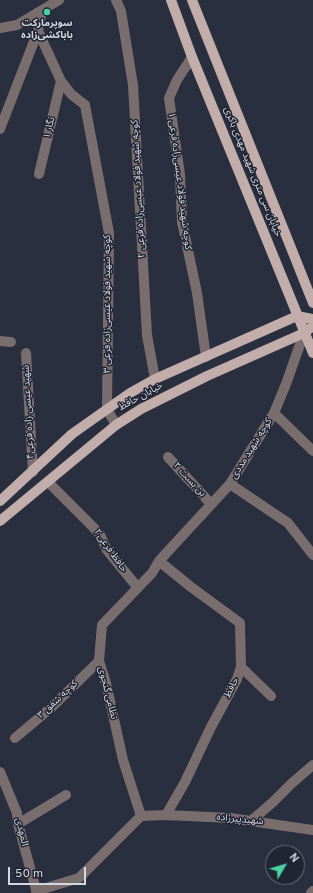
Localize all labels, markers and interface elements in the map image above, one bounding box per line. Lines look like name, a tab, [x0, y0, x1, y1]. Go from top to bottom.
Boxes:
marker: سوپرمارکت باباکشی‌زاده	[42, 7, 52, 17]
place label: سوپرمارکت باباکشی‌زاده	[21, 18, 73, 42]
street label: خیابان سی متری شهید مهدی باکری	[220, 105, 284, 239]
street label: کوچه شهید فولاد عیسی‌زاده فرعی ۱	[165, 111, 193, 251]
street label: نگار ۱	[42, 116, 58, 140]
street label: کوچه شهید فولاد عیسی‌زاده فرعی ۲	[129, 119, 149, 259]
street label: کوچه شهید فولاد عیسی‌زاده فرعی ۳	[102, 235, 114, 373]
street label: شهید عیسی زاده فرعی۴	[21, 364, 37, 460]
street label: خیابان حافظ	[117, 380, 165, 414]
street label: کوچه شهید مددی	[229, 416, 275, 482]
street label: بن بست ۲	[170, 460, 208, 500]
street label: حافظ فرعی۲	[91, 527, 129, 575]
street label: نظامی گنجوی	[95, 665, 119, 721]
street label: حافظ	[222, 676, 242, 700]
street label: کوچه شفق ۳	[35, 678, 81, 722]
street label: شهیدپیرزاده	[216, 812, 264, 828]
street label: المهدی	[12, 817, 30, 847]
north arrow	[265, 845, 305, 885]
text: N	[286, 851, 302, 866]
scale bar	[10, 859, 88, 885]
text: 50 m	[15, 866, 43, 882]

